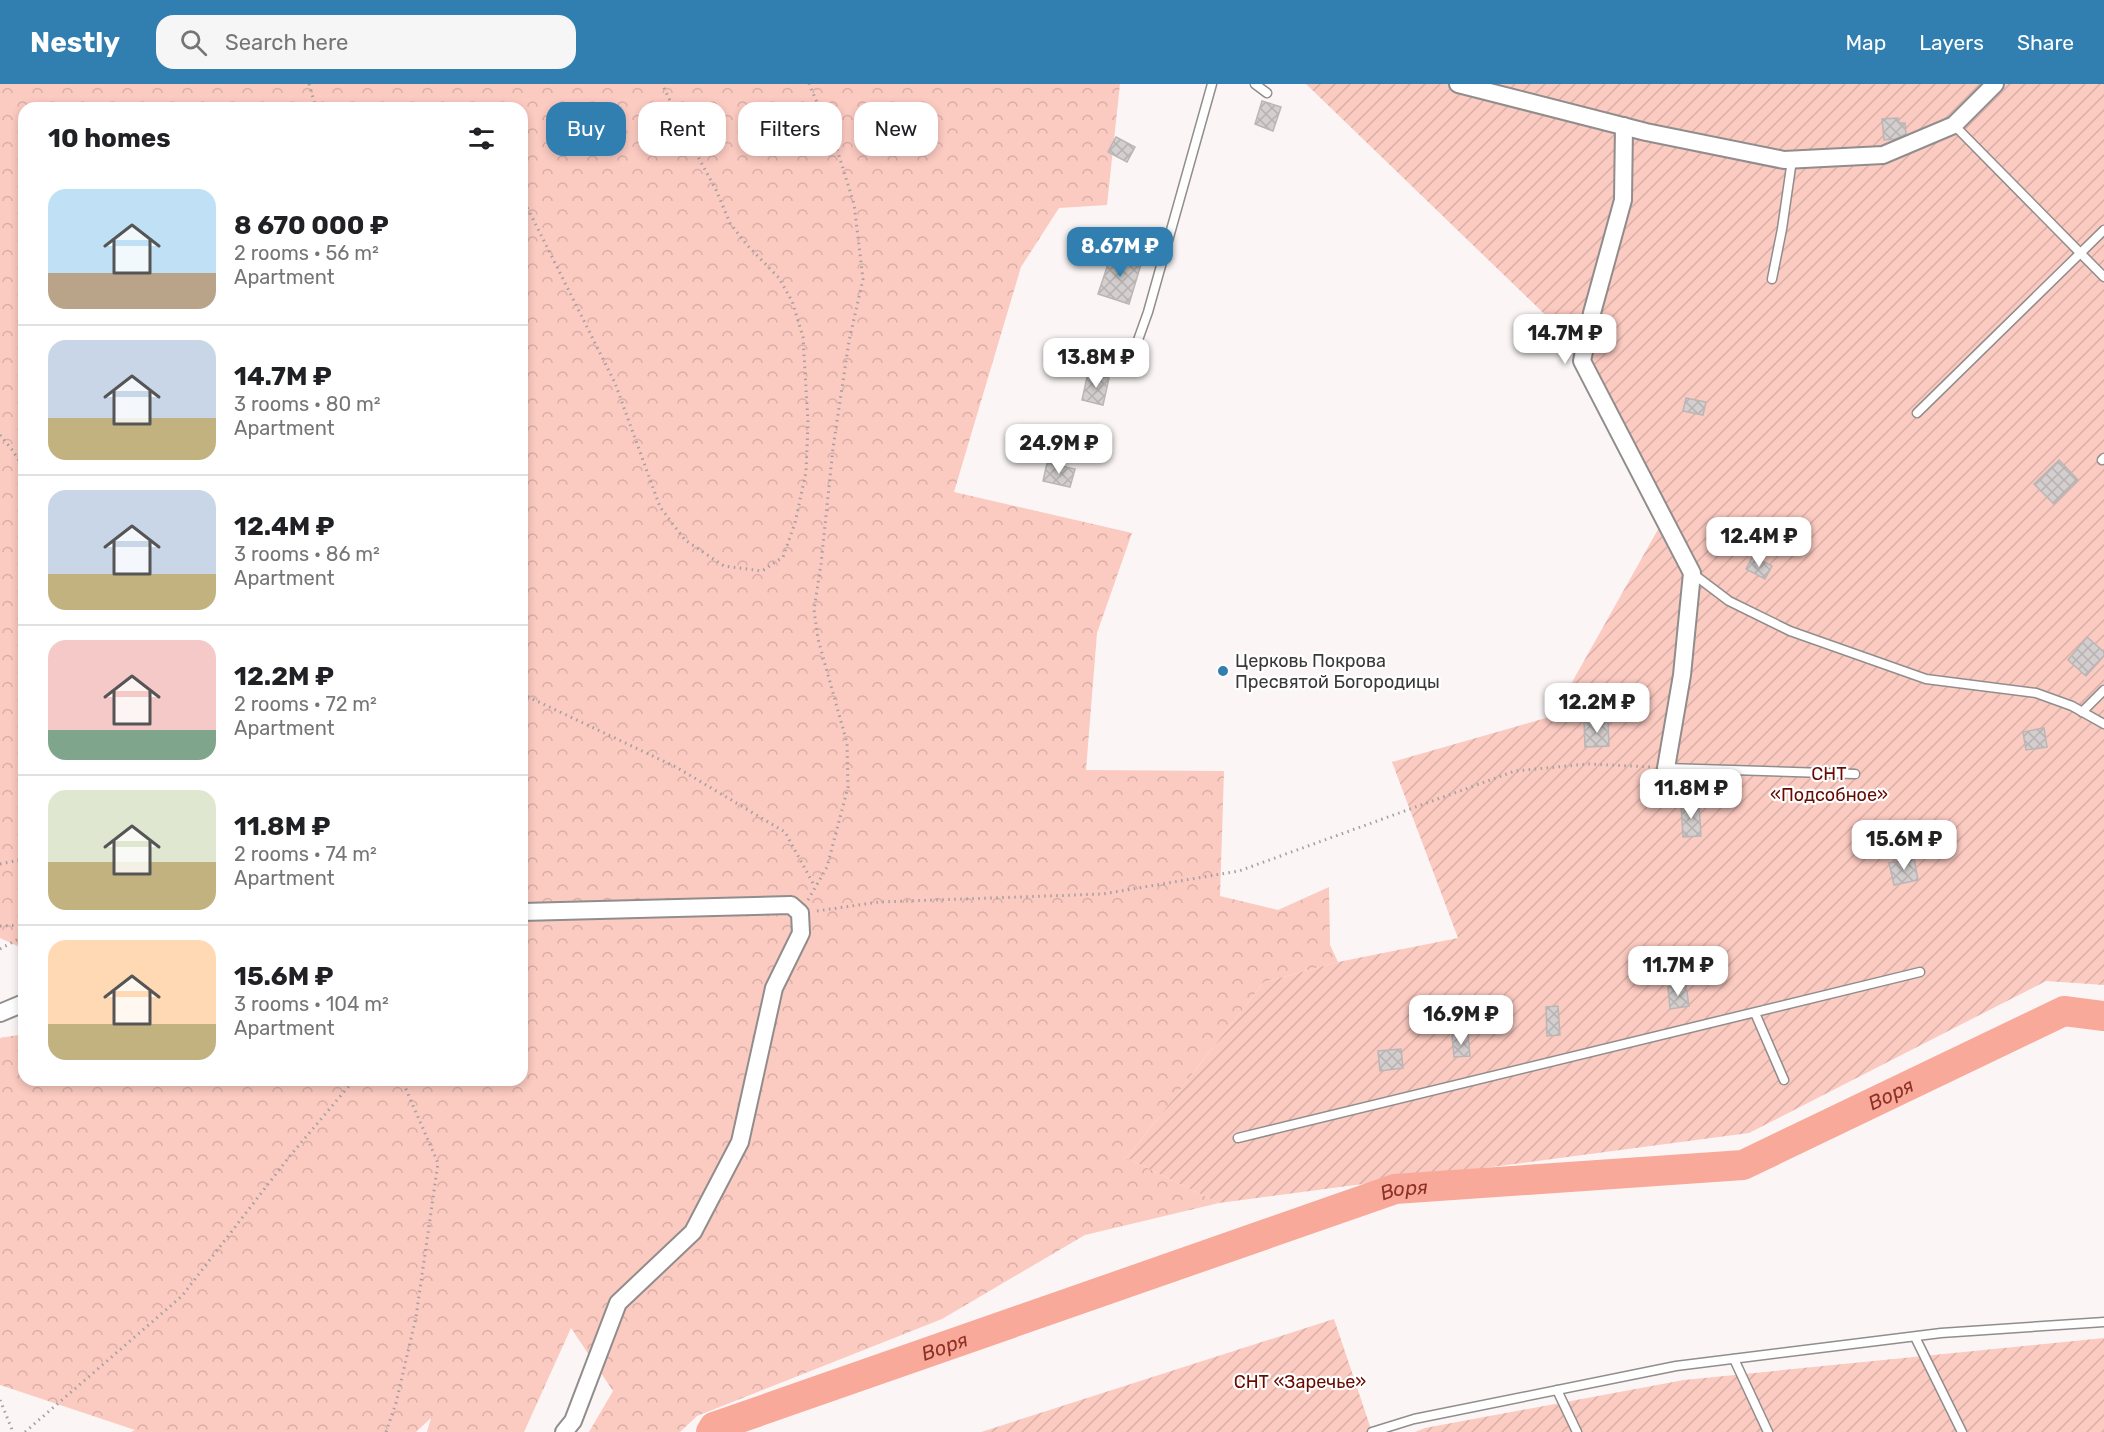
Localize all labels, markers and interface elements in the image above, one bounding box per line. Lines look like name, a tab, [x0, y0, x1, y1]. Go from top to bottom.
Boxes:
search box	[156, 15, 576, 69]
text: Nestly	[30, 26, 120, 59]
icon: search	[177, 26, 210, 59]
text: Search here	[225, 29, 348, 56]
text: Map	[1845, 30, 1886, 55]
text: Layers	[1919, 30, 1984, 55]
text: Share	[2017, 30, 2074, 55]
chip: Buy	[546, 102, 626, 156]
chip: Rent	[638, 102, 726, 156]
chip: Filters	[738, 102, 842, 156]
chip: New	[854, 102, 938, 156]
icon: filters	[465, 122, 498, 155]
text: 10 homes	[48, 123, 171, 154]
text: 8 670 000 ₽	[234, 210, 389, 241]
icon: home	[96, 213, 168, 285]
pin: 8.67M ₽	[1065, 227, 1175, 278]
text: 8.67M ₽	[1081, 234, 1159, 258]
text: 2 rooms · 56 m²	[234, 241, 379, 265]
text: Apartment	[234, 265, 335, 289]
pin: 14.7M ₽	[1510, 314, 1620, 365]
text: 14.7M ₽	[1527, 321, 1603, 345]
pin: 13.8M ₽	[1041, 338, 1151, 389]
text: 13.8M ₽	[1057, 345, 1135, 369]
text: 14.7M ₽	[234, 361, 332, 392]
icon: home	[96, 364, 168, 436]
text: 3 rooms · 80 m²	[234, 392, 381, 416]
text: Apartment	[234, 416, 335, 440]
pin: 24.9M ₽	[1004, 424, 1114, 475]
text: 24.9M ₽	[1019, 431, 1099, 455]
text: 12.4M ₽	[234, 511, 335, 542]
icon: home	[96, 514, 168, 586]
pin: 12.4M ₽	[1704, 517, 1814, 568]
text: 12.4M ₽	[1720, 524, 1798, 548]
text: 3 rooms · 86 m²	[234, 542, 380, 566]
text: Apartment	[234, 566, 335, 590]
place label: Церковь Покрова Пресвятой Богородицы	[1235, 650, 1440, 693]
text: 12.2M ₽	[234, 661, 334, 692]
icon: home	[96, 664, 168, 736]
marker: Церковь Покрова Пресвятой Богородицы	[1216, 664, 1230, 678]
pin: 12.2M ₽	[1542, 683, 1652, 734]
text: 12.2M ₽	[1559, 690, 1635, 714]
text: 2 rooms · 72 m²	[234, 692, 377, 716]
text: Apartment	[234, 716, 335, 740]
park label: СНТ «Подсобное»	[1770, 763, 1888, 806]
pin: 11.8M ₽	[1636, 769, 1746, 820]
text: 11.8M ₽	[1654, 776, 1728, 800]
text: 11.8M ₽	[234, 811, 331, 842]
icon: home	[96, 814, 168, 886]
pin: 15.6M ₽	[1849, 820, 1959, 871]
text: 15.6M ₽	[1866, 827, 1942, 851]
text: 2 rooms · 74 m²	[234, 842, 377, 866]
text: Apartment	[234, 866, 335, 890]
pin: 11.7M ₽	[1623, 946, 1733, 997]
text: 11.7M ₽	[1642, 953, 1714, 977]
text: 15.6M ₽	[234, 961, 334, 992]
icon: home	[96, 964, 168, 1036]
text: 3 rooms · 104 m²	[234, 992, 389, 1016]
pin: 16.9M ₽	[1406, 995, 1516, 1046]
text: 16.9M ₽	[1423, 1002, 1499, 1026]
text: Apartment	[234, 1016, 335, 1040]
water label: Воря	[1864, 1073, 1918, 1115]
water label: Воря	[1377, 1175, 1428, 1205]
water label: Воря	[918, 1327, 971, 1366]
park label: СНТ «Заречье»	[1234, 1371, 1366, 1393]

